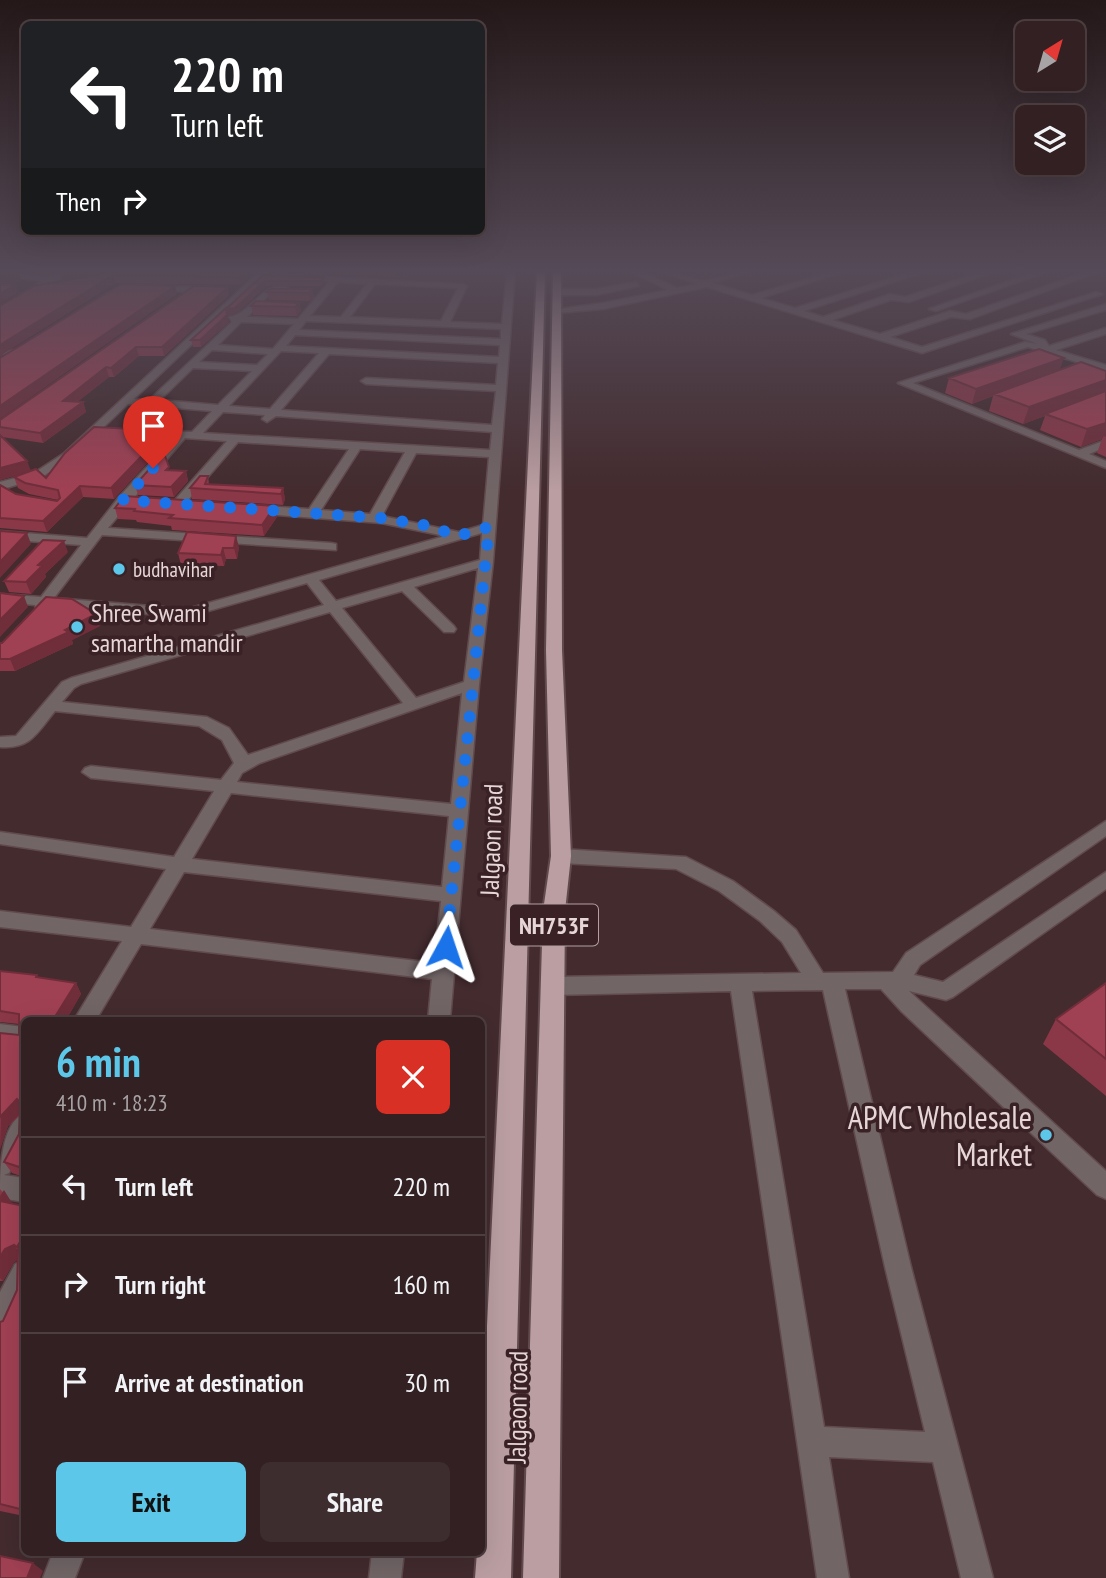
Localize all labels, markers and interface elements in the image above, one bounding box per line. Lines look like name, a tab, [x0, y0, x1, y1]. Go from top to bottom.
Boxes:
north arrow	[1015, 21, 1085, 91]
map controls	[1015, 21, 1085, 175]
text: 220 m	[171, 42, 284, 106]
icon: left	[56, 49, 147, 140]
text: Turn left	[171, 104, 263, 146]
button: layers	[1015, 105, 1085, 175]
icon: right	[115, 182, 153, 220]
text: Then	[56, 185, 101, 218]
pin	[123, 396, 183, 468]
icon: arrive	[134, 407, 172, 445]
place label: budhavihar	[133, 556, 214, 583]
marker: budhavihar	[111, 561, 127, 577]
place label: Shree Swami samartha mandir	[91, 596, 243, 659]
marker: Shree Swami samartha mandir	[69, 619, 85, 635]
street label: Jalgaon road	[473, 783, 509, 898]
road number: NH753F	[510, 904, 598, 945]
position arrow	[409, 910, 483, 984]
text: 6 min	[56, 1034, 141, 1089]
button: close	[376, 1040, 450, 1114]
text: 410 m · 18:23	[56, 1088, 168, 1117]
place label: APMC Wholesale Market	[848, 1096, 1032, 1175]
marker: APMC Wholesale Market	[1038, 1127, 1054, 1143]
icon: left	[56, 1167, 94, 1205]
text: Turn left	[115, 1170, 193, 1203]
text: 220 m	[392, 1170, 450, 1203]
icon: right	[56, 1265, 94, 1303]
text: Turn right	[115, 1268, 206, 1301]
text: 160 m	[392, 1268, 450, 1301]
street label: Jalgaon road	[500, 1350, 534, 1465]
icon: arrive	[56, 1363, 94, 1401]
text: Arrive at destination	[115, 1366, 304, 1399]
text: 30 m	[404, 1366, 450, 1399]
button: Exit	[56, 1462, 246, 1542]
button: Share	[260, 1462, 450, 1542]

